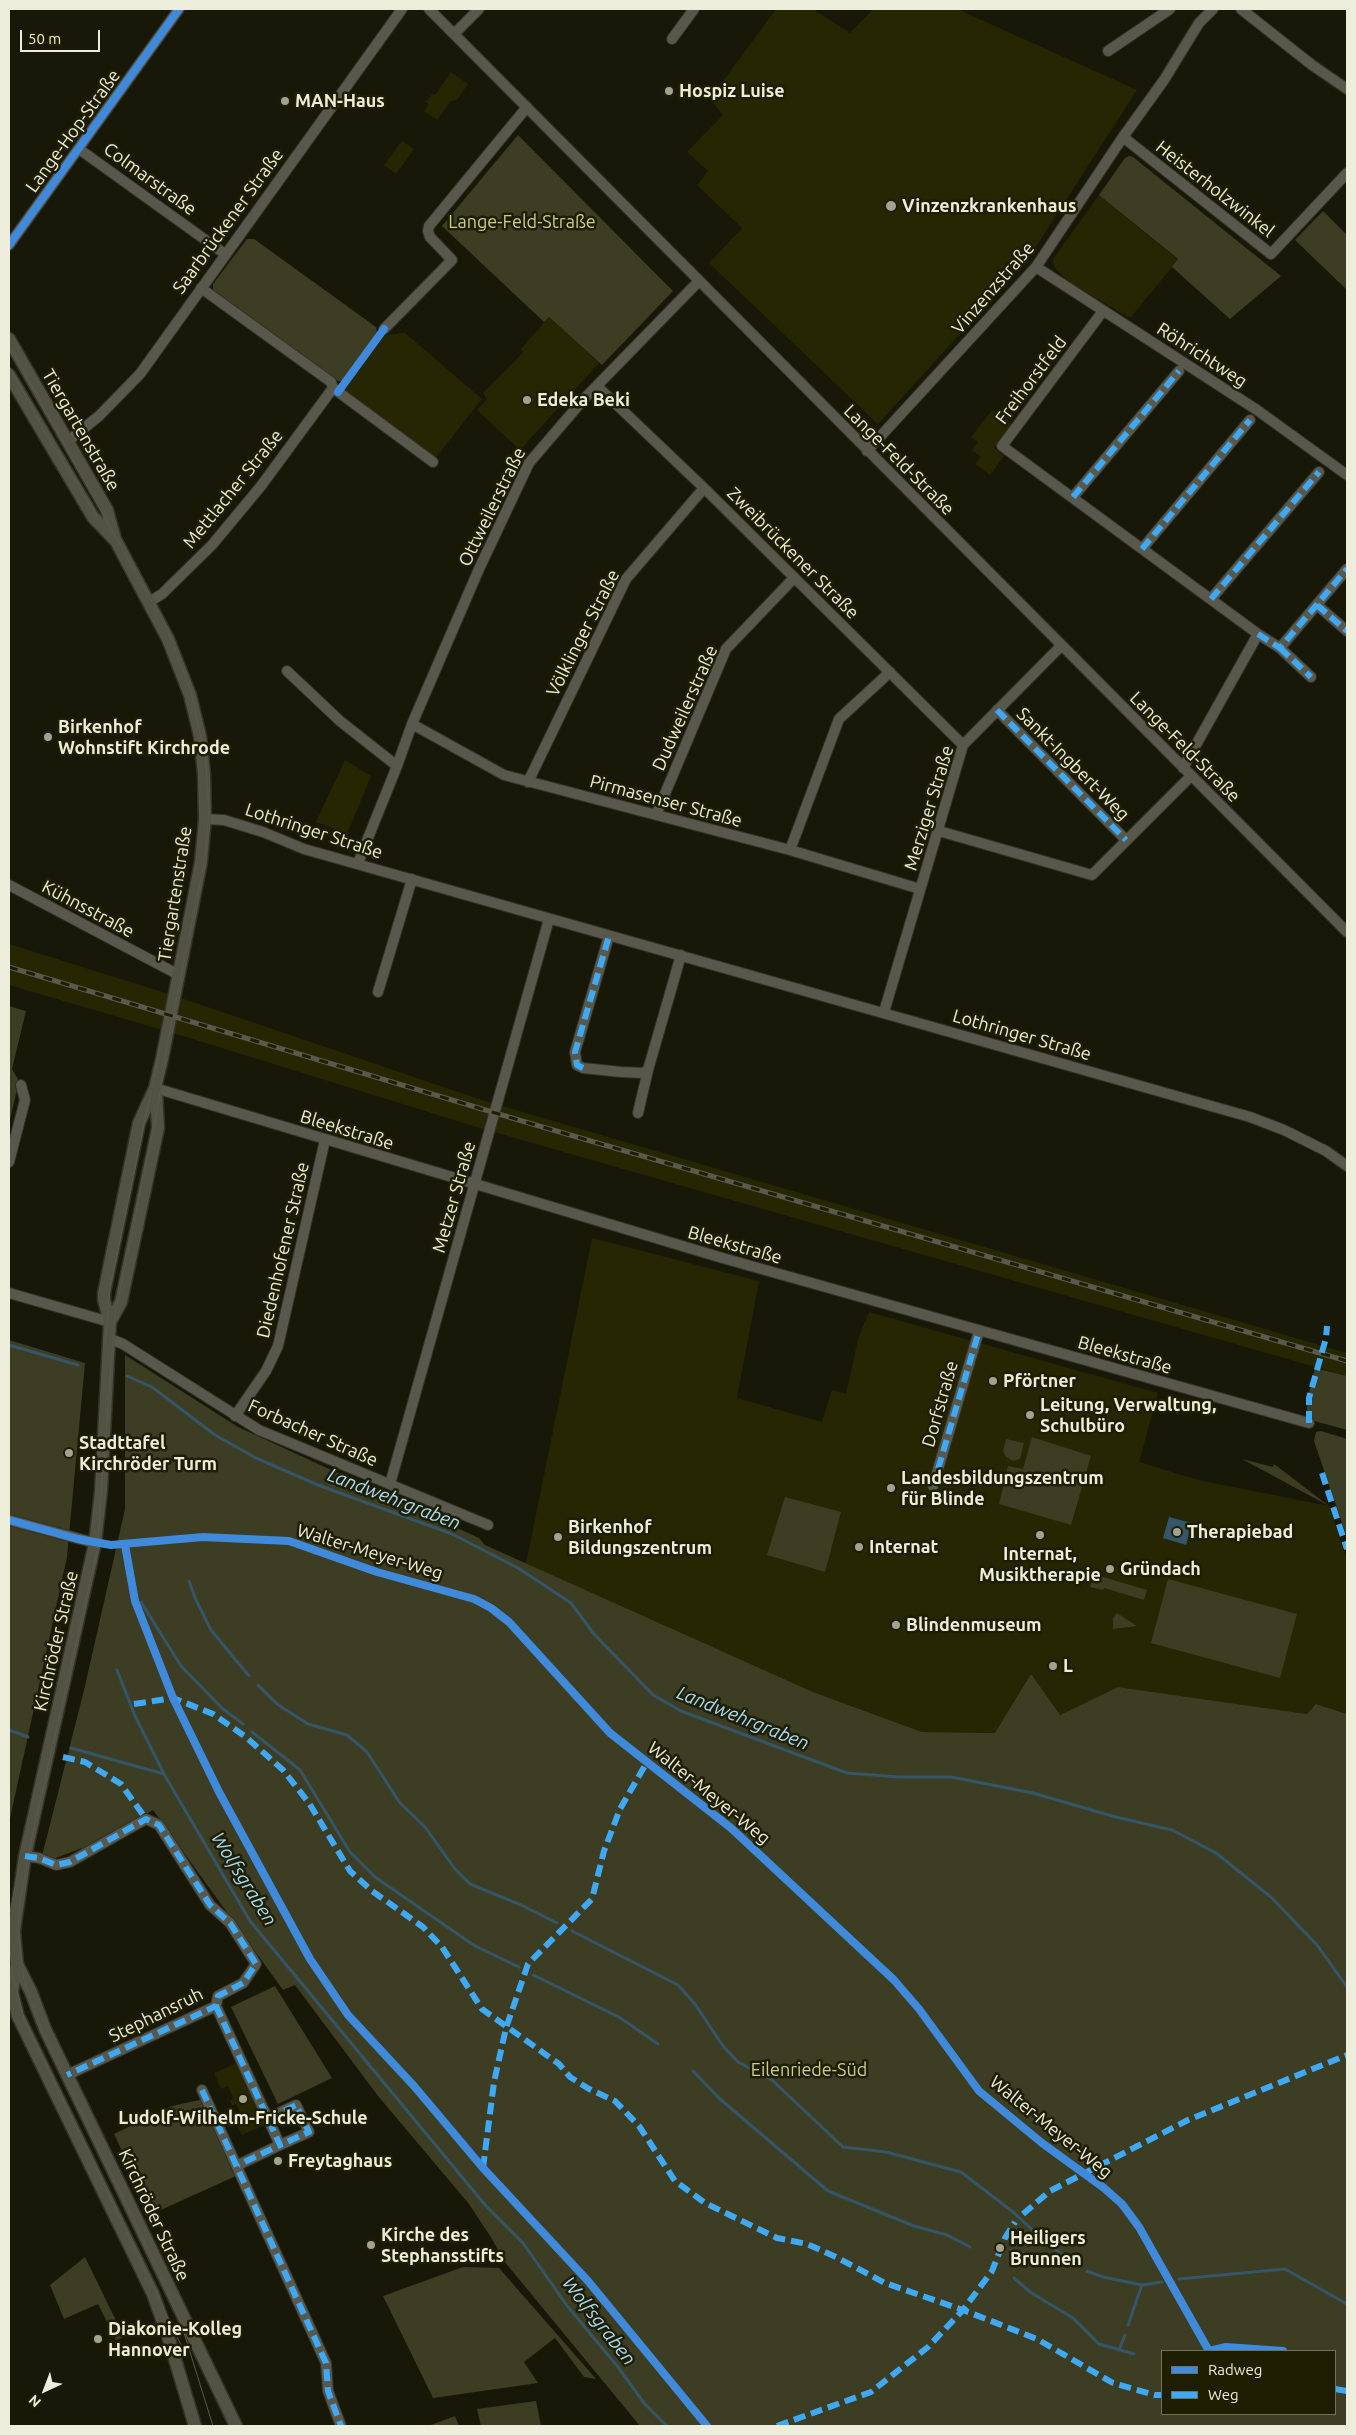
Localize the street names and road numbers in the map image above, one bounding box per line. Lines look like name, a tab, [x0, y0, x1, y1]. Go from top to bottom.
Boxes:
street label: Lange-Hop-Straße	[21, 65, 125, 197]
street label: Heisterholzwinkel	[1151, 136, 1279, 242]
street label: Colmarstraße	[99, 138, 201, 220]
street label: Saarbrückener Straße	[168, 144, 288, 298]
street label: Vinzenzstraße	[947, 238, 1039, 338]
street label: Röhrichtweg	[1153, 318, 1251, 392]
street label: Freihorstfeld	[991, 332, 1071, 428]
street label: Tiergartenstraße	[37, 365, 125, 495]
street label: Lange-Feld-Straße	[839, 400, 959, 520]
street label: Mettlacher Straße	[178, 425, 288, 553]
street label: Ottweilerstraße	[454, 444, 530, 570]
street label: Zweibrückener Straße	[723, 483, 863, 623]
street label: Völklinger Straße	[542, 566, 624, 700]
street label: Dudweilerstraße	[648, 642, 722, 774]
street label: Lange-Feld-Straße	[1125, 687, 1245, 807]
street label: Sankt-Ingbert-Weg	[1012, 703, 1134, 825]
street label: Merziger Straße	[900, 743, 958, 873]
street label: Pirmasenser Straße	[587, 770, 745, 832]
street label: Lothringer Straße	[243, 799, 385, 863]
street label: Tiergartenstraße	[154, 825, 196, 963]
street label: Kühnsstraße	[38, 876, 138, 942]
street label: Lothringer Straße	[950, 1005, 1094, 1065]
street label: Bleekstraße	[298, 1106, 396, 1154]
street label: Metzer Straße	[428, 1139, 480, 1255]
street label: Diedenhofener Straße	[252, 1160, 314, 1340]
street label: Bleekstraße	[685, 1221, 785, 1269]
street label: Bleekstraße	[1075, 1331, 1175, 1379]
street label: Dorfstraße	[917, 1358, 963, 1450]
street label: Forbacher Straße	[245, 1395, 381, 1471]
street label: Walter-Meyer-Weg	[294, 1520, 446, 1584]
street label: Kirchröder Straße	[29, 1569, 83, 1713]
street label: Walter-Meyer-Weg	[643, 1737, 775, 1849]
street label: Stephansruh	[105, 1983, 207, 2047]
street label: Walter-Meyer-Weg	[985, 2071, 1117, 2183]
street label: Kirchröder Straße	[114, 2146, 194, 2284]

